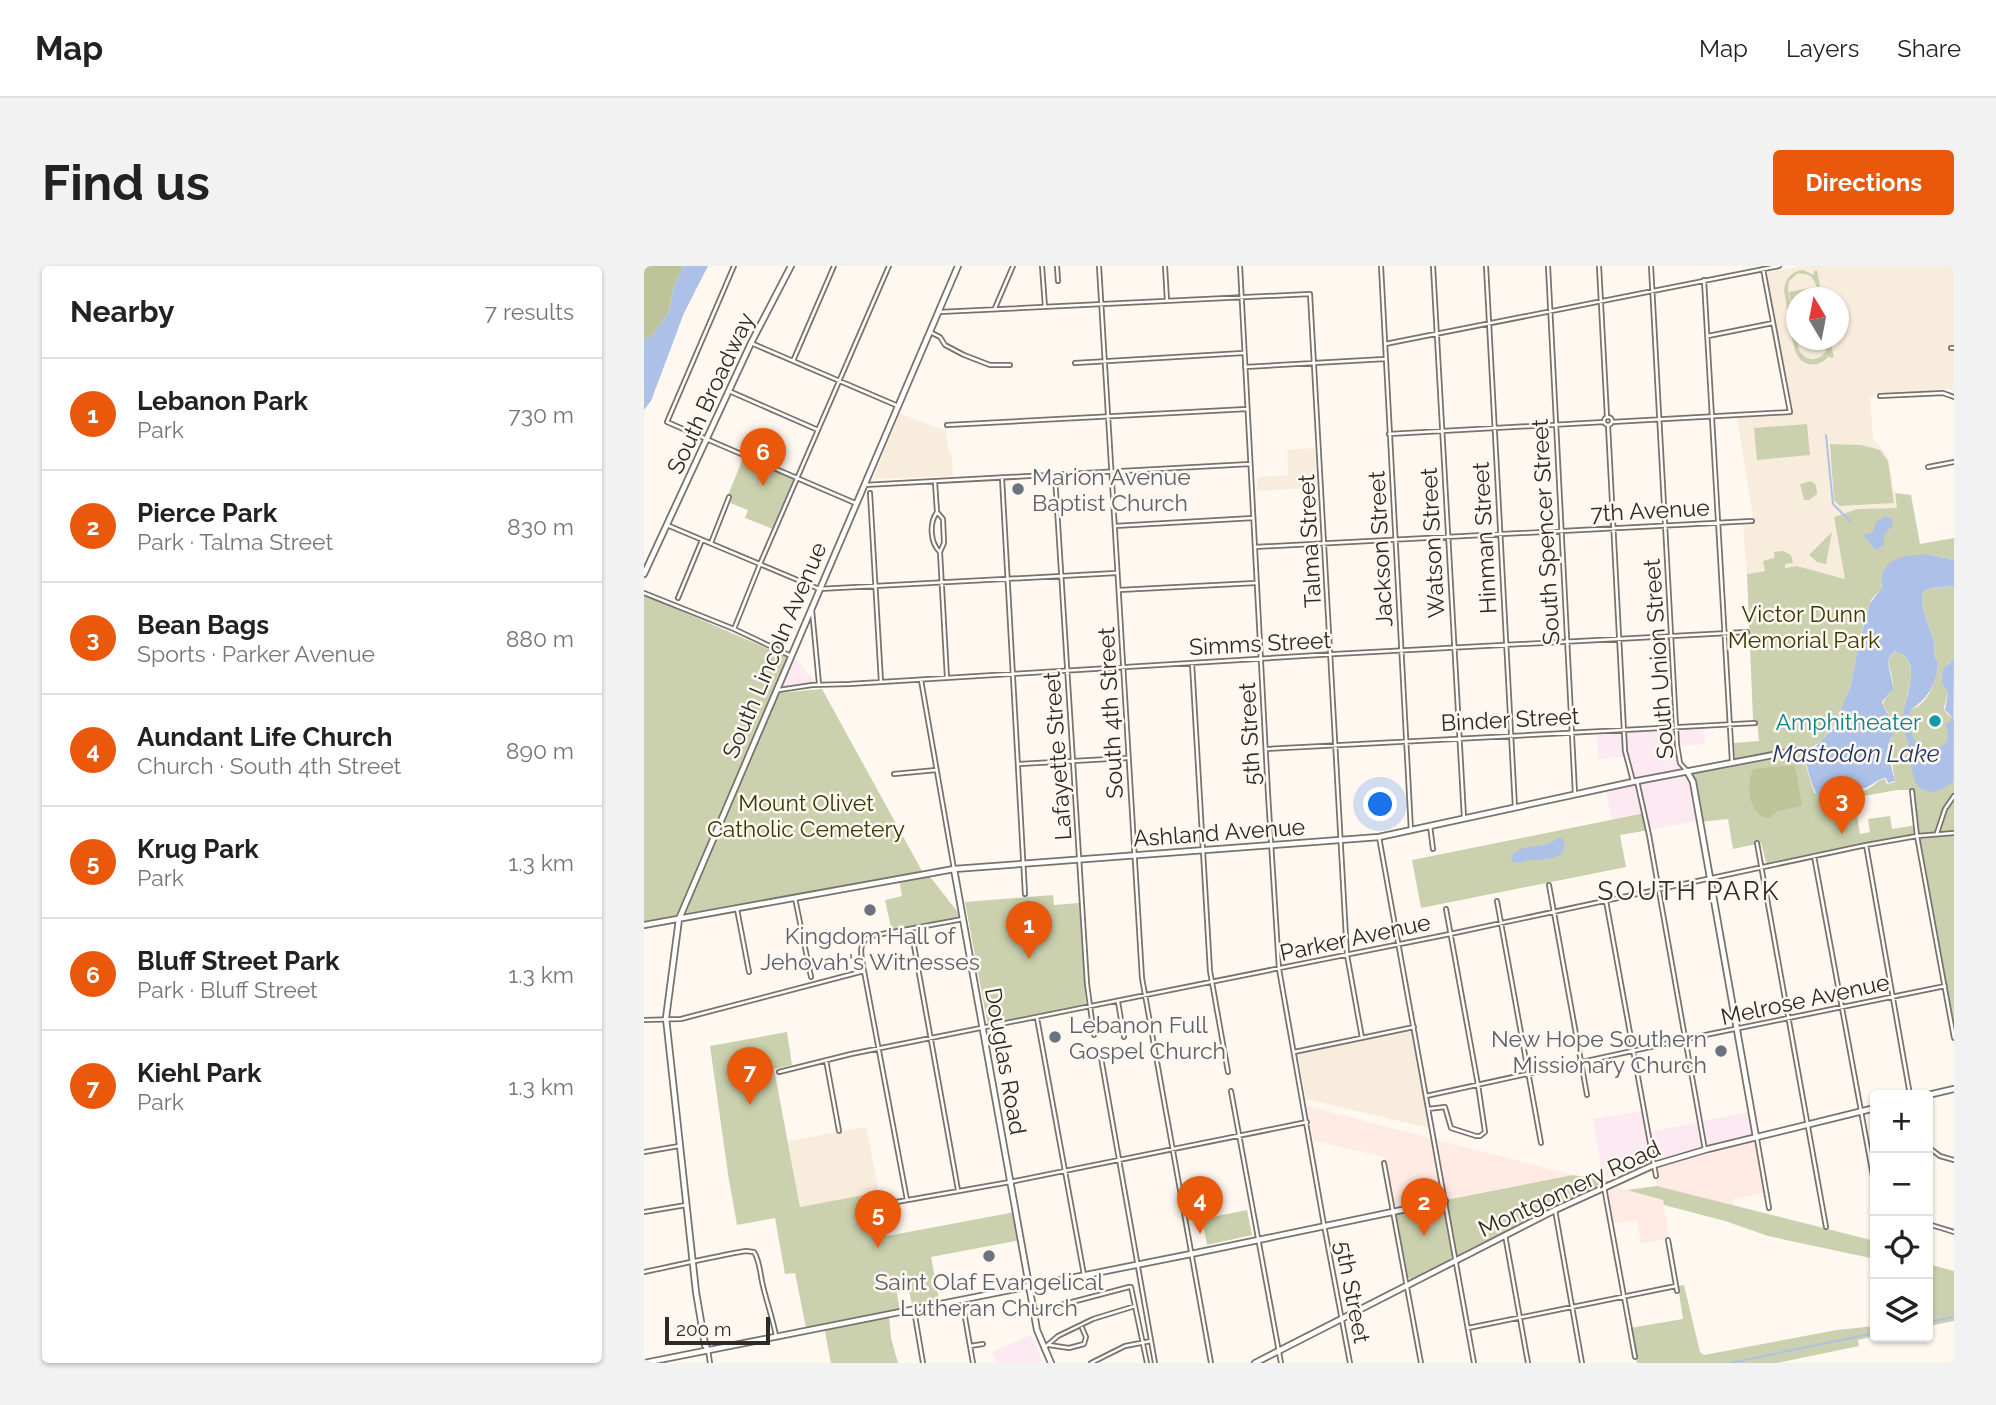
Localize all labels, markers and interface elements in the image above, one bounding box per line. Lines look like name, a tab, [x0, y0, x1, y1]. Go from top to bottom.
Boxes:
text: Map	[35, 29, 103, 68]
text: Map	[1699, 34, 1748, 63]
text: Layers	[1786, 34, 1859, 63]
text: Share	[1897, 34, 1961, 63]
button: Directions	[1773, 150, 1954, 215]
text: Find us	[42, 154, 210, 211]
north arrow	[1786, 287, 1849, 350]
text: Nearby	[70, 294, 174, 329]
text: 7 results	[485, 298, 574, 325]
street label: South Broadway	[661, 308, 759, 478]
text: Lebanon Park	[137, 386, 308, 416]
text: 1	[87, 401, 99, 428]
text: 730 m	[508, 401, 574, 428]
text: Park	[137, 416, 184, 443]
street label: South Spencer Street	[1526, 418, 1564, 646]
pin: 6	[740, 428, 786, 486]
street label: Hinman Street	[1467, 461, 1501, 615]
place label: Marion Avenue Baptist Church	[1032, 463, 1191, 516]
street label: Watson Street	[1415, 467, 1449, 619]
street label: Jackson Street	[1362, 470, 1398, 628]
street label: Talma Street	[1292, 473, 1326, 608]
marker: Marion Avenue Baptist Church	[1010, 481, 1026, 497]
street label: 7th Avenue	[1590, 493, 1710, 527]
text: Pierce Park	[137, 498, 277, 528]
text: 2	[87, 513, 99, 540]
text: 830 m	[507, 513, 574, 540]
text: Park · Talma Street	[137, 528, 333, 555]
street label: South Lincoln Avenue	[716, 538, 832, 762]
street label: South Union Street	[1638, 558, 1678, 760]
park label: Victor Dunn Memorial Park	[1728, 600, 1880, 653]
text: Bean Bags	[137, 610, 269, 640]
text: 3	[87, 625, 99, 652]
text: 880 m	[506, 625, 574, 652]
street label: South 4th Street	[1092, 626, 1128, 799]
street label: Simms Street	[1188, 626, 1332, 660]
text: Sports · Parker Avenue	[137, 640, 375, 667]
street label: Lafayette Street	[1038, 670, 1076, 841]
street label: 5th Street	[1233, 681, 1265, 786]
street label: Binder Street	[1440, 702, 1580, 736]
place label: Amphitheater	[1776, 708, 1921, 735]
marker: Amphitheater	[1927, 713, 1943, 729]
text: Aundant Life Church	[137, 722, 393, 752]
text: 4	[86, 737, 100, 764]
text: 890 m	[506, 737, 574, 764]
water label: Mastodon Lake	[1772, 739, 1940, 768]
text: Church · South 4th Street	[137, 752, 401, 779]
pin: 3	[1819, 776, 1865, 834]
your location	[1363, 787, 1397, 821]
park label: Mount Olivet Catholic Cemetery	[707, 789, 905, 842]
street label: Ashland Avenue	[1132, 813, 1306, 851]
text: Krug Park	[137, 834, 259, 864]
text: 5	[87, 849, 99, 876]
text: 1.3 km	[508, 849, 574, 876]
text: Park	[137, 864, 184, 891]
district label: SOUTH PARK	[1598, 876, 1780, 906]
pin: 1	[1006, 901, 1052, 959]
marker: Kingdom Hall of Jehovah's Witnesses	[862, 902, 878, 918]
street label: Parker Avenue	[1277, 908, 1433, 966]
place label: Kingdom Hall of Jehovah's Witnesses	[760, 922, 980, 975]
text: Bluff Street Park	[137, 946, 340, 976]
text: 6	[86, 961, 100, 988]
text: 1.3 km	[508, 961, 574, 988]
street label: Melrose Avenue	[1718, 968, 1892, 1030]
text: Park · Bluff Street	[137, 976, 318, 1003]
street label: Douglas Road	[980, 985, 1032, 1137]
place label: Lebanon Full Gospel Church	[1069, 1011, 1226, 1064]
place label: New Hope Southern Missionary Church	[1491, 1025, 1707, 1078]
marker: Lebanon Full Gospel Church	[1047, 1029, 1063, 1045]
marker: New Hope Southern Missionary Church	[1713, 1043, 1729, 1059]
pin: 7	[727, 1047, 773, 1105]
text: Kiehl Park	[137, 1058, 262, 1088]
text: 7	[87, 1073, 99, 1100]
text: 1.3 km	[508, 1073, 574, 1100]
text: Park	[137, 1088, 184, 1115]
map controls	[1870, 1090, 1933, 1342]
button: +	[1870, 1090, 1933, 1153]
street label: Montgomery Road	[1474, 1134, 1664, 1242]
button: −	[1870, 1153, 1933, 1216]
pin: 4	[1177, 1176, 1223, 1234]
pin: 2	[1401, 1178, 1447, 1236]
pin: 5	[855, 1190, 901, 1248]
button: locate	[1870, 1216, 1933, 1279]
street label: 5th Street	[1330, 1239, 1376, 1346]
marker: Saint Olaf Evangelical Lutheran Church	[981, 1248, 997, 1264]
place label: Saint Olaf Evangelical Lutheran Church	[874, 1268, 1104, 1321]
button: layers	[1870, 1279, 1933, 1342]
scale bar	[665, 1314, 770, 1346]
text: 200 m	[676, 1318, 731, 1340]

